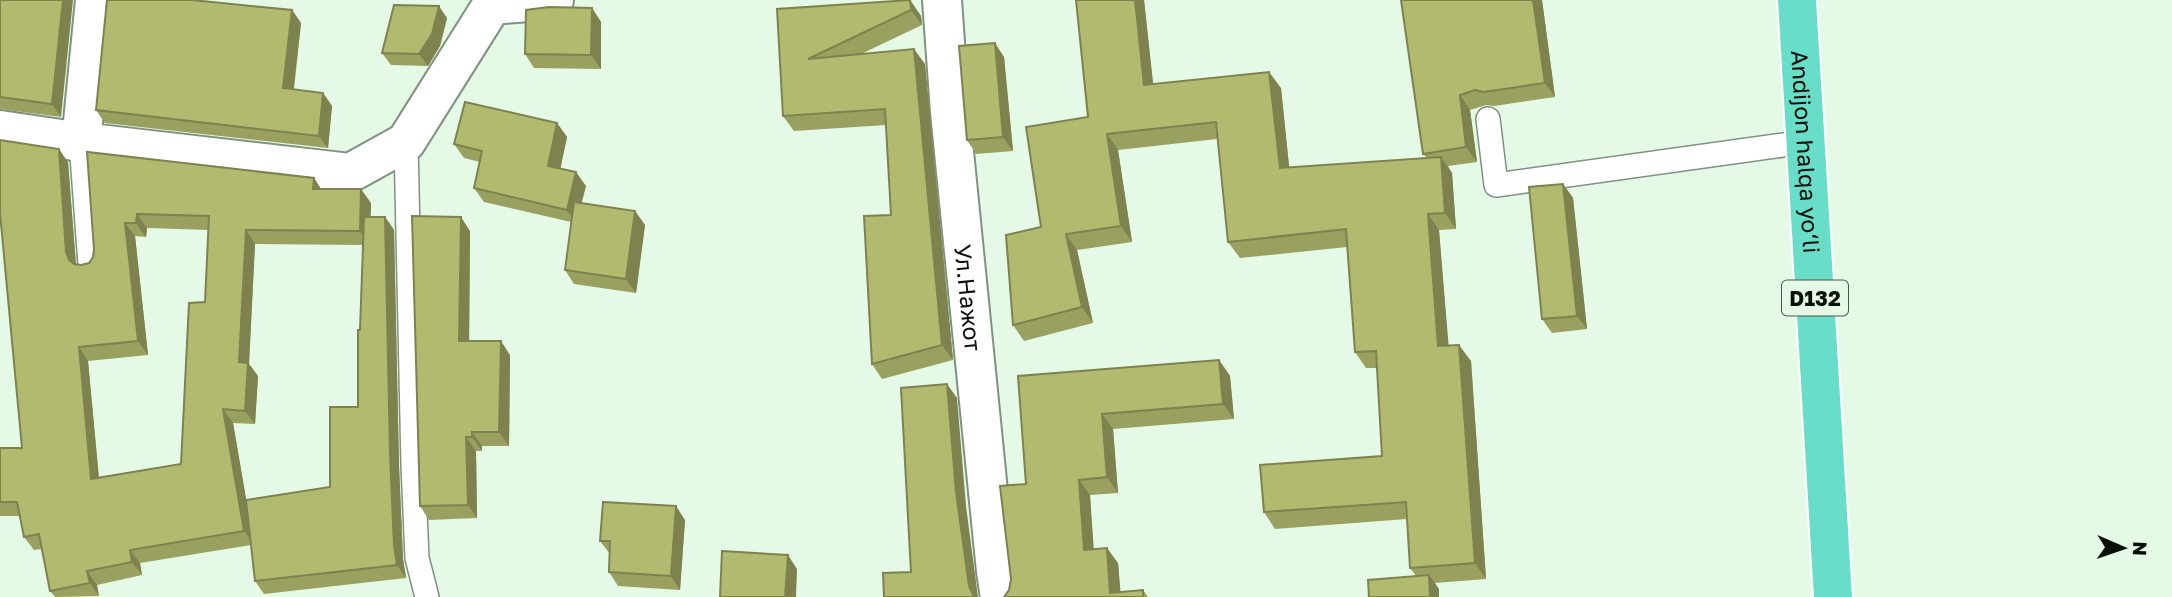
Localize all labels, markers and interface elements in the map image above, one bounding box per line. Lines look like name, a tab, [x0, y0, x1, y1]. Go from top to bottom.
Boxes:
street label: Andijon halqa yo‘li	[1786, 49, 1826, 254]
street label: Ул.Нажот	[949, 243, 988, 353]
road number: D132	[1782, 280, 1848, 316]
north arrow	[2088, 513, 2158, 583]
text: N	[2129, 541, 2152, 556]

